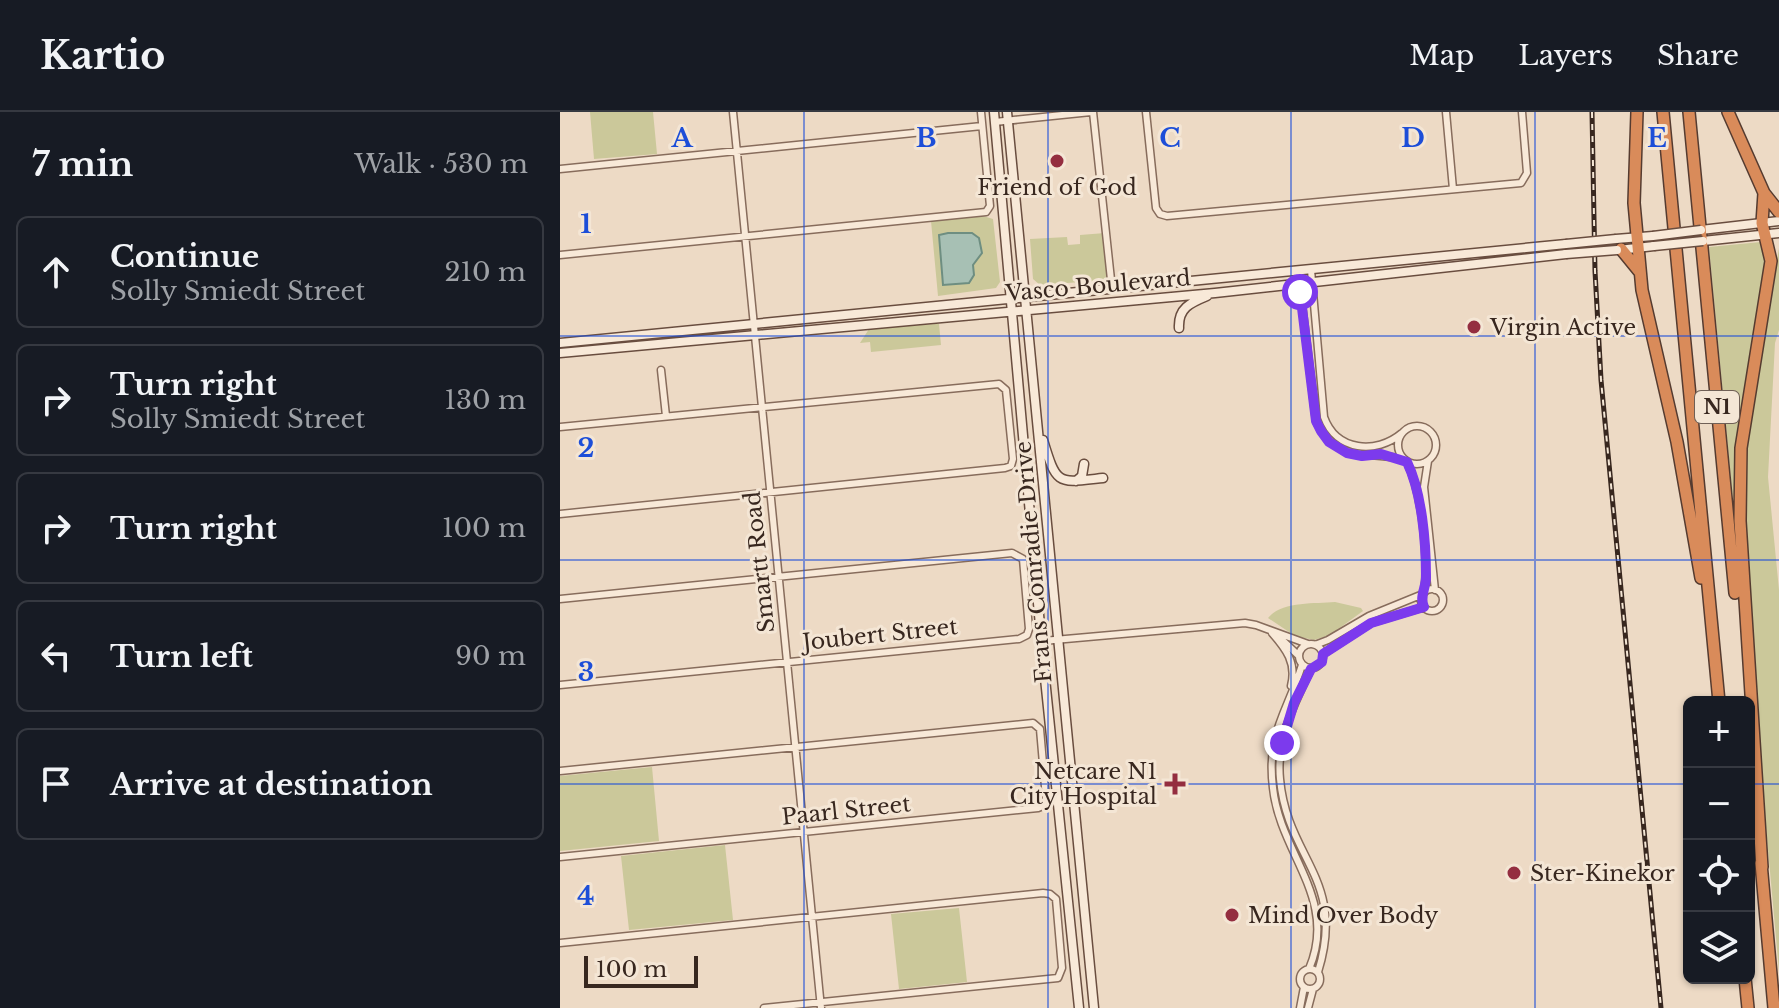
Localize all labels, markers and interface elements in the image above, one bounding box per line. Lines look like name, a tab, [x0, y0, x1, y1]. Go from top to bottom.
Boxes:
text: Kartio	[40, 32, 165, 79]
text: Map	[1409, 38, 1474, 73]
text: Layers	[1518, 38, 1613, 73]
text: Share	[1657, 38, 1739, 73]
text: A	[670, 122, 693, 154]
text: B	[916, 122, 936, 154]
text: C	[1159, 122, 1181, 154]
text: D	[1401, 122, 1425, 154]
text: E	[1647, 122, 1667, 154]
text: 7 min	[32, 143, 133, 185]
text: Walk · 530 m	[354, 148, 528, 180]
marker: Friend of God	[1048, 152, 1066, 170]
place label: Friend of God	[977, 174, 1137, 201]
text: 1	[580, 208, 592, 240]
text: Continue	[110, 238, 259, 275]
icon: ahead	[34, 250, 78, 294]
text: 210 m	[444, 256, 526, 288]
street label: Vasco Boulevard	[1003, 264, 1192, 307]
route start	[1282, 274, 1318, 310]
text: Solly Smiedt Street	[110, 275, 365, 307]
place label: Virgin Active	[1489, 314, 1636, 341]
marker: Virgin Active	[1465, 318, 1483, 336]
text: Turn right	[110, 366, 277, 403]
icon: right	[34, 378, 78, 422]
text: 130 m	[444, 384, 526, 416]
road number: N1	[1695, 391, 1739, 423]
text: Solly Smiedt Street	[110, 403, 365, 435]
text: 2	[578, 432, 594, 464]
street label: Frans Conradie Drive	[1009, 440, 1058, 684]
street label: Smartt Road	[739, 490, 780, 634]
icon: right	[34, 506, 78, 550]
text: Turn right	[110, 510, 277, 547]
text: 100 m	[442, 512, 526, 544]
street label: Joubert Street	[798, 613, 959, 656]
icon: left	[34, 634, 78, 678]
text: Turn left	[110, 638, 253, 675]
text: 90 m	[455, 640, 526, 672]
text: 3	[578, 656, 594, 688]
map controls	[1683, 696, 1755, 984]
button: +	[1683, 696, 1755, 768]
route end	[1264, 725, 1300, 761]
place label: Netcare N1 City Hospital	[1010, 758, 1157, 810]
icon: arrive	[34, 762, 78, 806]
text: Arrive at destination	[110, 766, 433, 803]
button: −	[1683, 768, 1755, 840]
marker: Netcare N1 City Hospital	[1164, 773, 1186, 795]
street label: Paarl Street	[780, 790, 912, 831]
button: locate	[1683, 840, 1755, 912]
place label: Ster-Kinekor	[1530, 860, 1675, 887]
marker: Ster-Kinekor	[1505, 864, 1523, 882]
text: 4	[577, 880, 595, 912]
place label: Mind Over Body	[1248, 902, 1438, 929]
marker: Mind Over Body	[1223, 906, 1241, 924]
button: layers	[1683, 912, 1755, 984]
scale bar	[584, 952, 698, 988]
text: 100 m	[596, 956, 667, 983]

